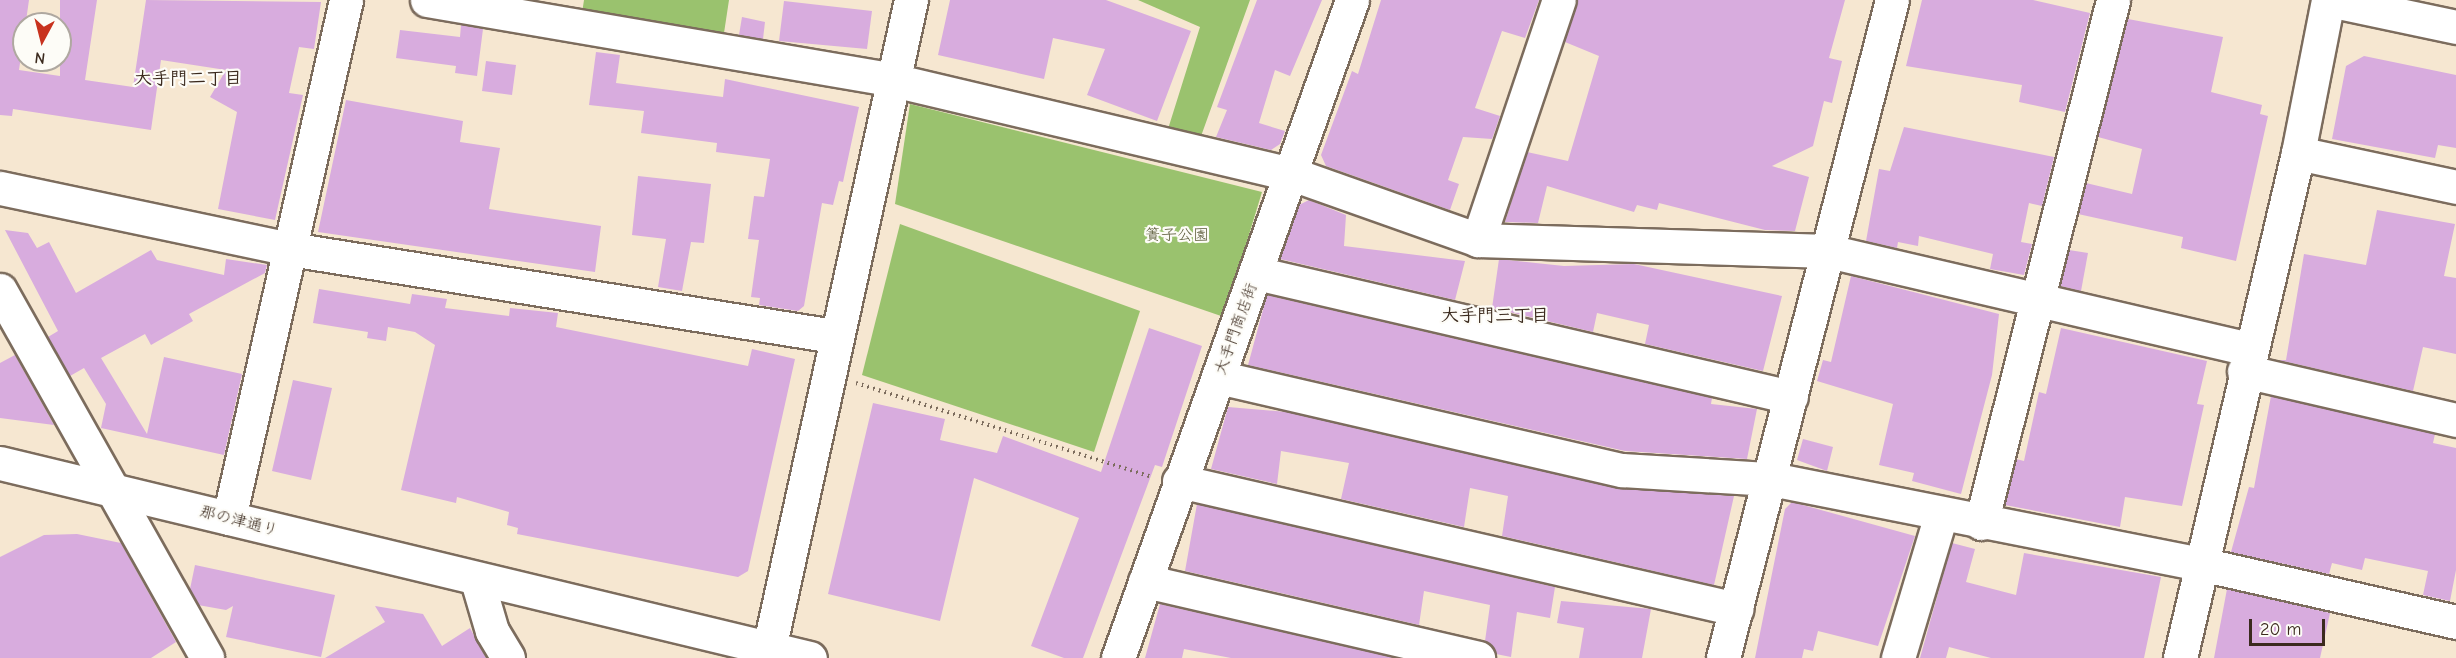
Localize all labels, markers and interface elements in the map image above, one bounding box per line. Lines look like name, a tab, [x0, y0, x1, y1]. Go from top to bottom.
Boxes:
north arrow	[12, 12, 72, 72]
text: N	[34, 48, 46, 67]
district label: 大手門二丁目	[134, 68, 242, 90]
park label: 簀子公園	[1145, 225, 1209, 245]
street label: 大手門商店街	[1211, 281, 1261, 377]
district label: 大手門三丁目	[1441, 305, 1549, 327]
street label: 那の津通り	[198, 502, 280, 540]
scale bar	[2252, 607, 2328, 645]
text: 20 m	[2260, 619, 2301, 640]

